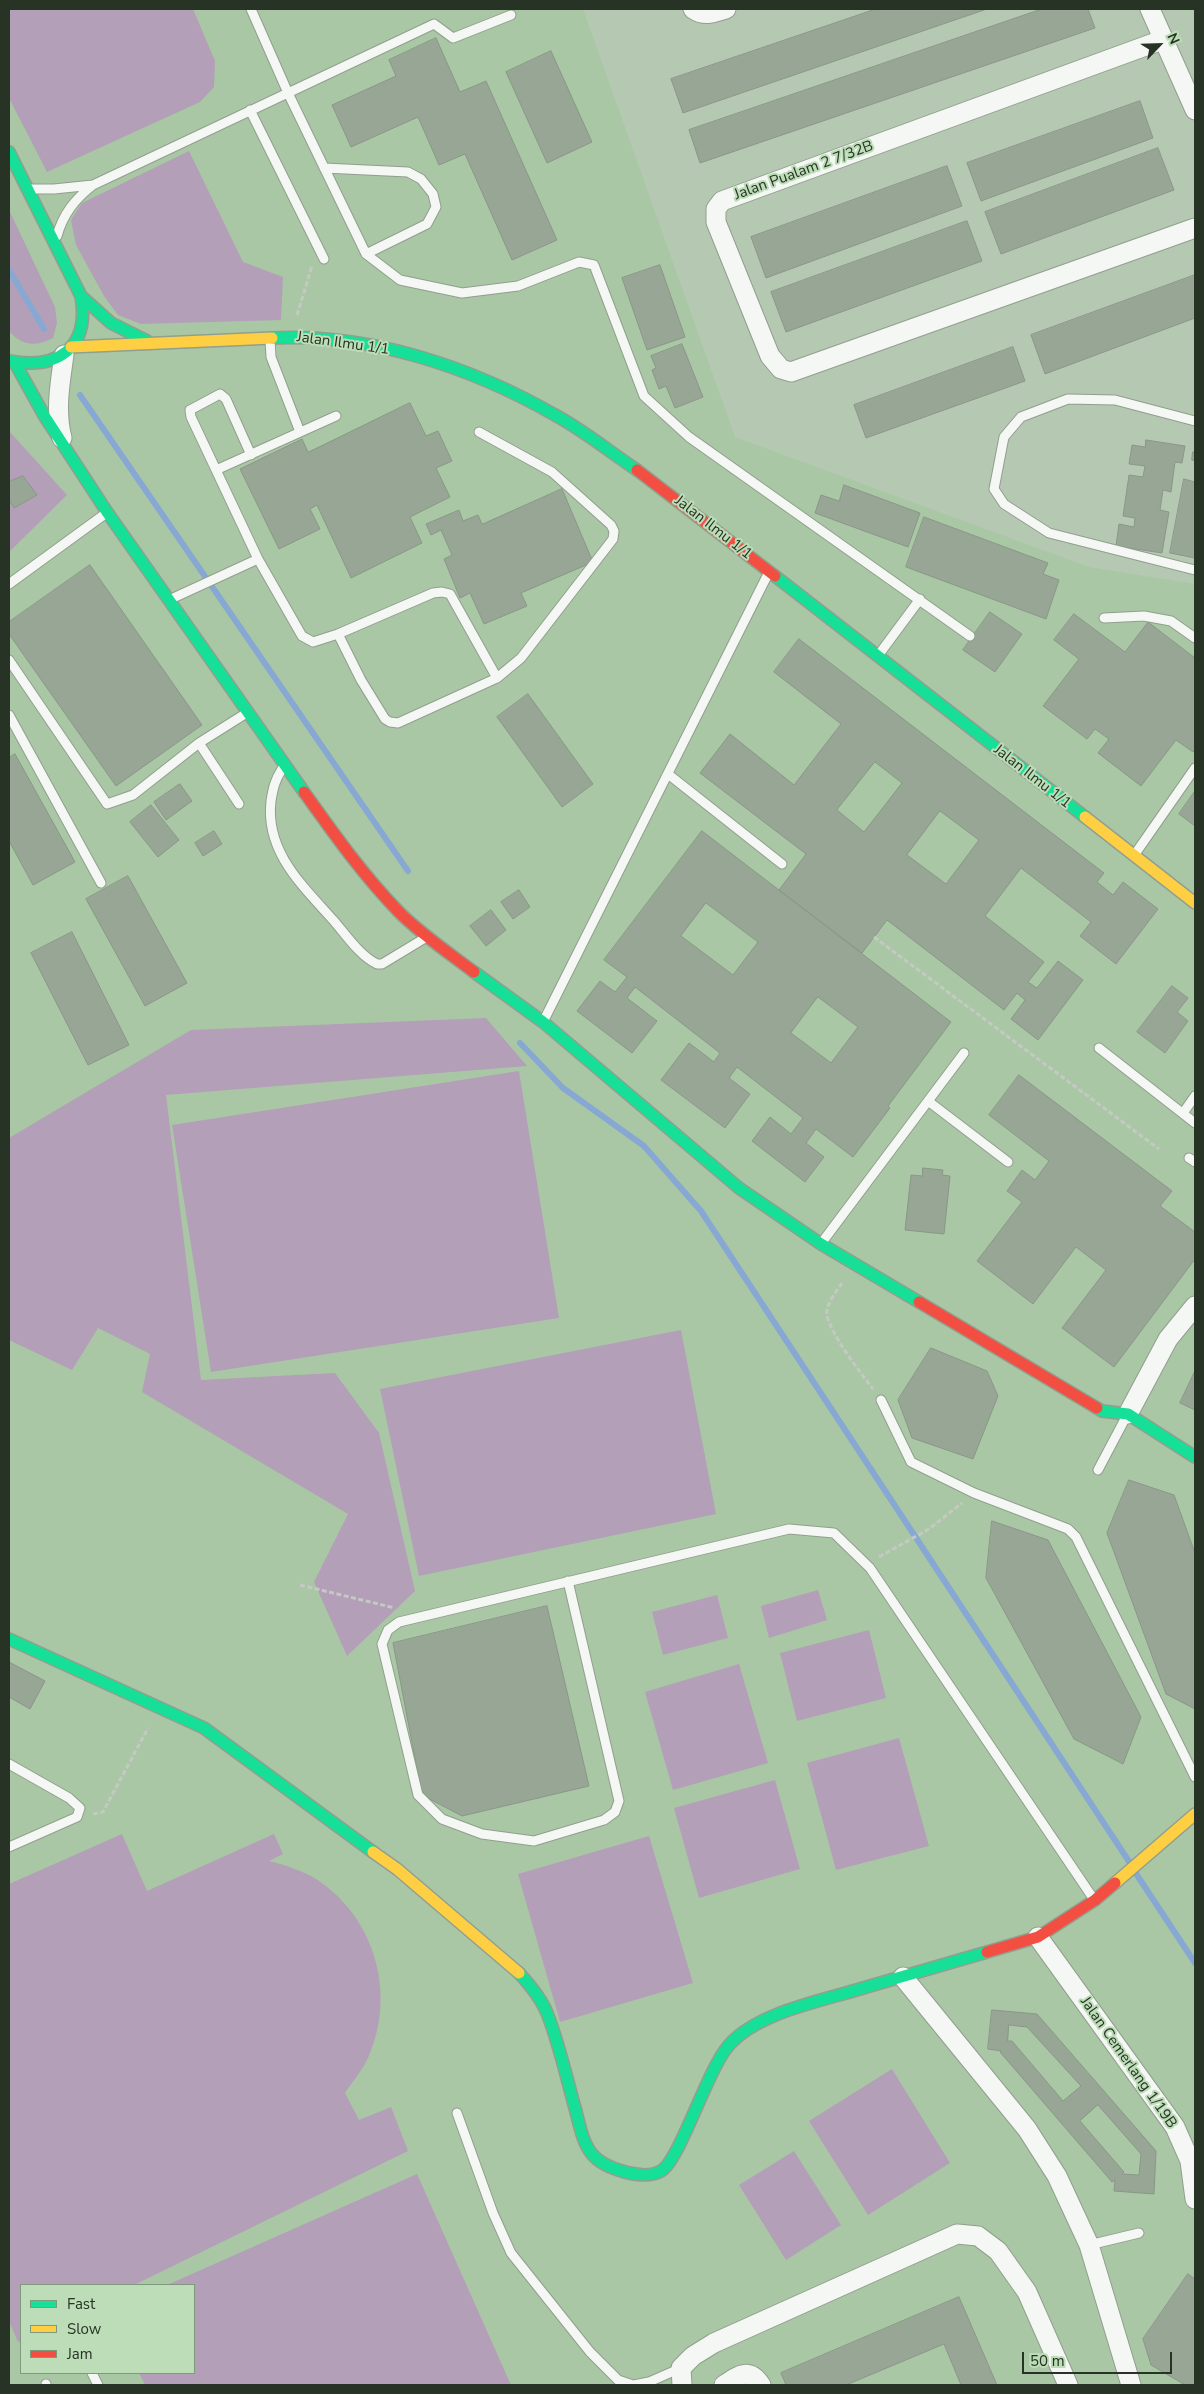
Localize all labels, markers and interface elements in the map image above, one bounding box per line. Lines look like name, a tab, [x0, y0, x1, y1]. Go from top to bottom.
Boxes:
north arrow	[1134, 20, 1184, 70]
text: N	[1162, 30, 1184, 47]
street label: Jalan Pualam 2 7/32B	[732, 137, 876, 205]
street label: Jalan Ilmu 1/1	[296, 329, 390, 359]
street label: Jalan Ilmu 1/1	[671, 492, 755, 564]
street label: Jalan Ilmu 1/1	[990, 741, 1074, 813]
street label: Jalan Cemerlang 1/19B	[1076, 1994, 1180, 2132]
legend	[20, 2284, 195, 2374]
text: Fast	[67, 2294, 95, 2314]
text: Slow	[67, 2319, 101, 2339]
scale bar	[1024, 2342, 1174, 2374]
text: Jam	[67, 2344, 93, 2364]
text: 50 m	[1030, 2351, 1065, 2371]

